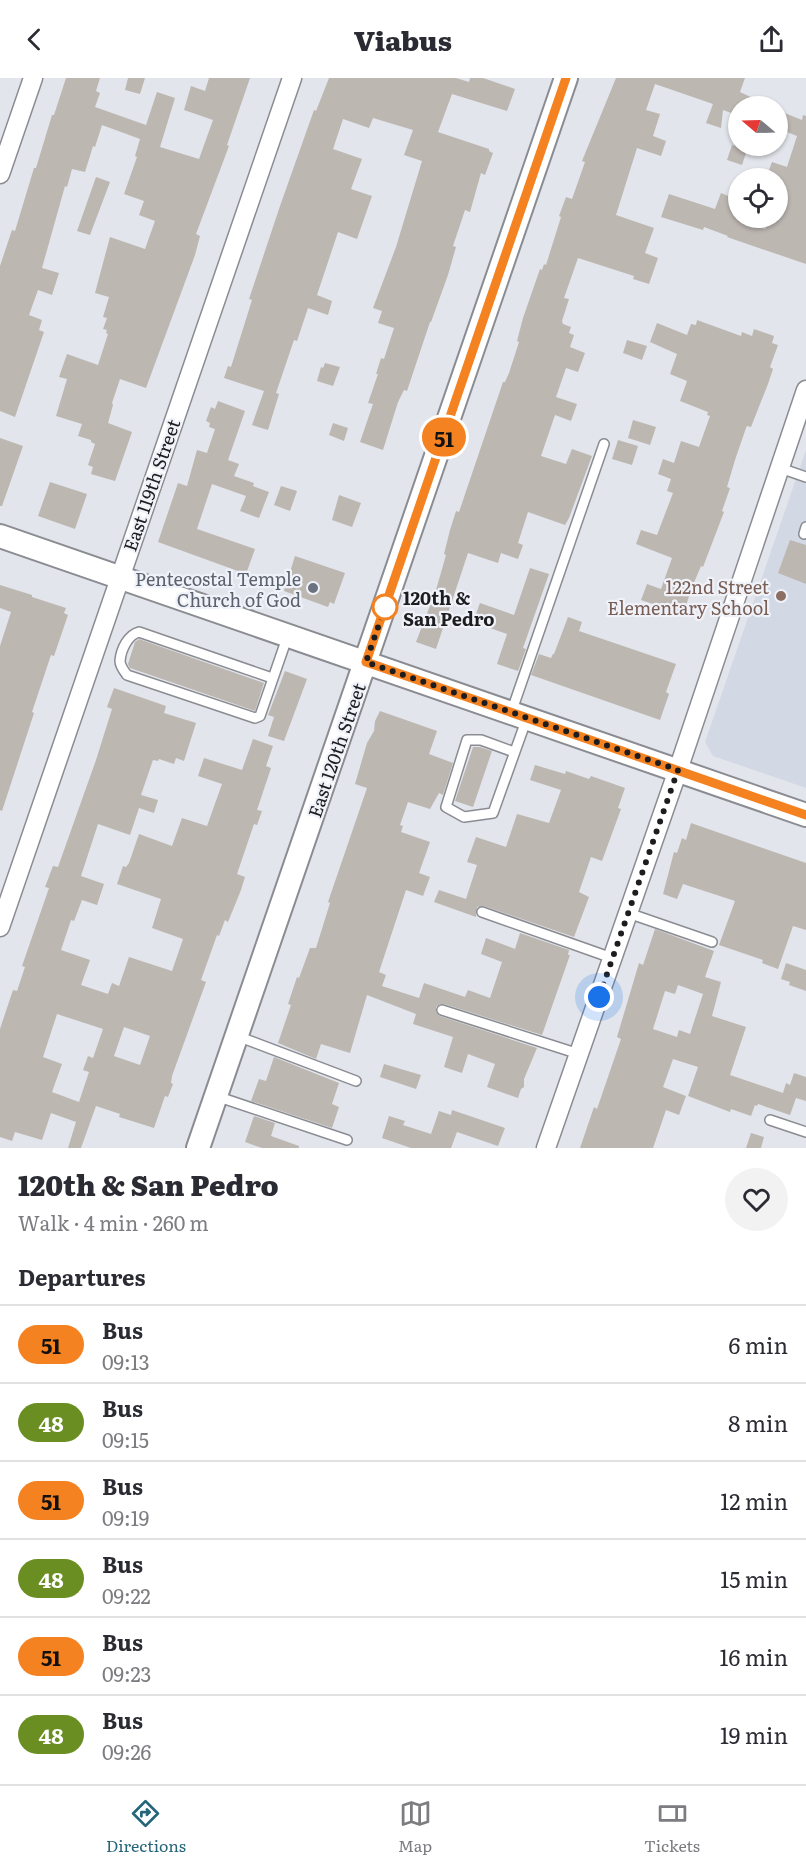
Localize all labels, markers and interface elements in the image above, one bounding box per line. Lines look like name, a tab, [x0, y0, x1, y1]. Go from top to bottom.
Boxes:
text: Viabus	[354, 19, 452, 59]
icon: back	[18, 23, 51, 56]
icon: share	[755, 23, 788, 56]
north arrow	[728, 96, 788, 156]
map controls	[728, 96, 788, 228]
button: locate	[728, 168, 788, 228]
street label: East 119th Street	[116, 415, 186, 555]
line badge: 51	[417, 418, 471, 456]
text: 51	[434, 422, 454, 453]
place label: Pentecostal Temple Church of God	[135, 565, 301, 613]
place label: 122nd Street Elementary School	[607, 573, 770, 621]
marker: Pentecostal Temple Church of God	[306, 581, 320, 595]
place label: 120th & San Pedro	[403, 584, 495, 632]
marker: 122nd Street Elementary School	[774, 589, 788, 603]
marker: 120th & San Pedro	[372, 594, 398, 620]
street label: East 120th Street	[300, 678, 372, 821]
your location	[584, 982, 614, 1012]
text: 120th & San Pedro	[18, 1163, 279, 1205]
button: heart	[725, 1168, 788, 1231]
text: Walk · 4 min · 260 m	[18, 1207, 209, 1237]
text: Departures	[18, 1260, 145, 1293]
text: Bus	[102, 1313, 143, 1346]
text: 6 min	[729, 1328, 788, 1361]
text: 51	[41, 1329, 61, 1360]
text: 09:13	[102, 1346, 150, 1376]
text: Bus	[102, 1391, 143, 1424]
text: 8 min	[728, 1406, 788, 1439]
text: 48	[38, 1407, 64, 1438]
text: 09:15	[102, 1424, 149, 1454]
text: Bus	[102, 1469, 143, 1502]
text: 12 min	[720, 1484, 788, 1517]
text: 51	[41, 1485, 61, 1516]
text: 09:19	[102, 1502, 149, 1532]
text: Bus	[102, 1547, 143, 1580]
text: 15 min	[720, 1562, 788, 1595]
text: 48	[38, 1563, 64, 1594]
text: 09:22	[102, 1580, 151, 1610]
text: Bus	[102, 1625, 143, 1658]
text: 16 min	[720, 1640, 788, 1673]
text: 51	[41, 1641, 61, 1672]
text: 09:23	[102, 1658, 151, 1688]
text: Bus	[102, 1703, 143, 1736]
text: 19 min	[720, 1718, 788, 1751]
text: 48	[38, 1719, 64, 1750]
text: 09:26	[102, 1736, 151, 1766]
tab: Directions	[106, 1797, 186, 1857]
tab: Map	[398, 1797, 432, 1857]
tab: Tickets	[644, 1797, 700, 1857]

